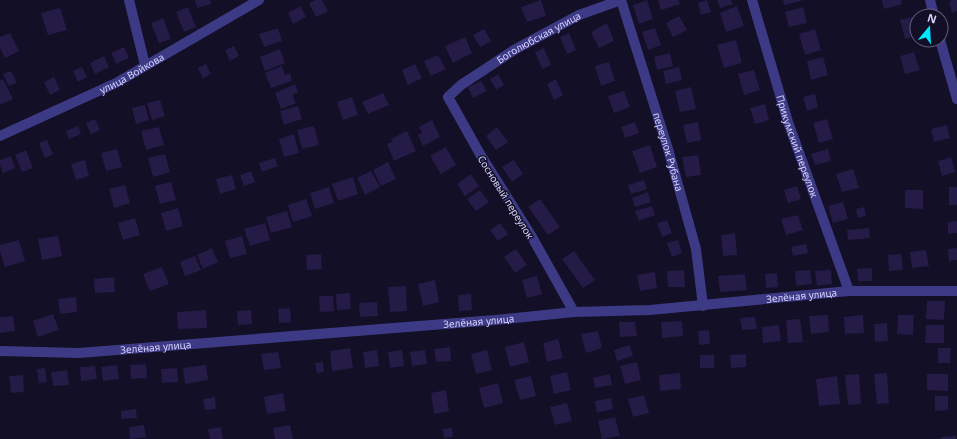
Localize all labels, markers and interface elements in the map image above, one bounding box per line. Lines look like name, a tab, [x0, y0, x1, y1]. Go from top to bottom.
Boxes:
street label: Боголюбская улица	[494, 8, 583, 67]
north arrow	[909, 8, 949, 48]
text: N	[926, 9, 939, 27]
street label: улица Войкова	[97, 50, 167, 97]
street label: Прикумский переулок	[773, 93, 822, 200]
street label: переулок Рубана	[650, 111, 687, 193]
street label: Сосновый переулок	[475, 153, 538, 242]
street label: Зелёная улица	[765, 285, 838, 306]
street label: Зелёная улица	[443, 311, 515, 331]
street label: Зелёная улица	[120, 337, 192, 357]

